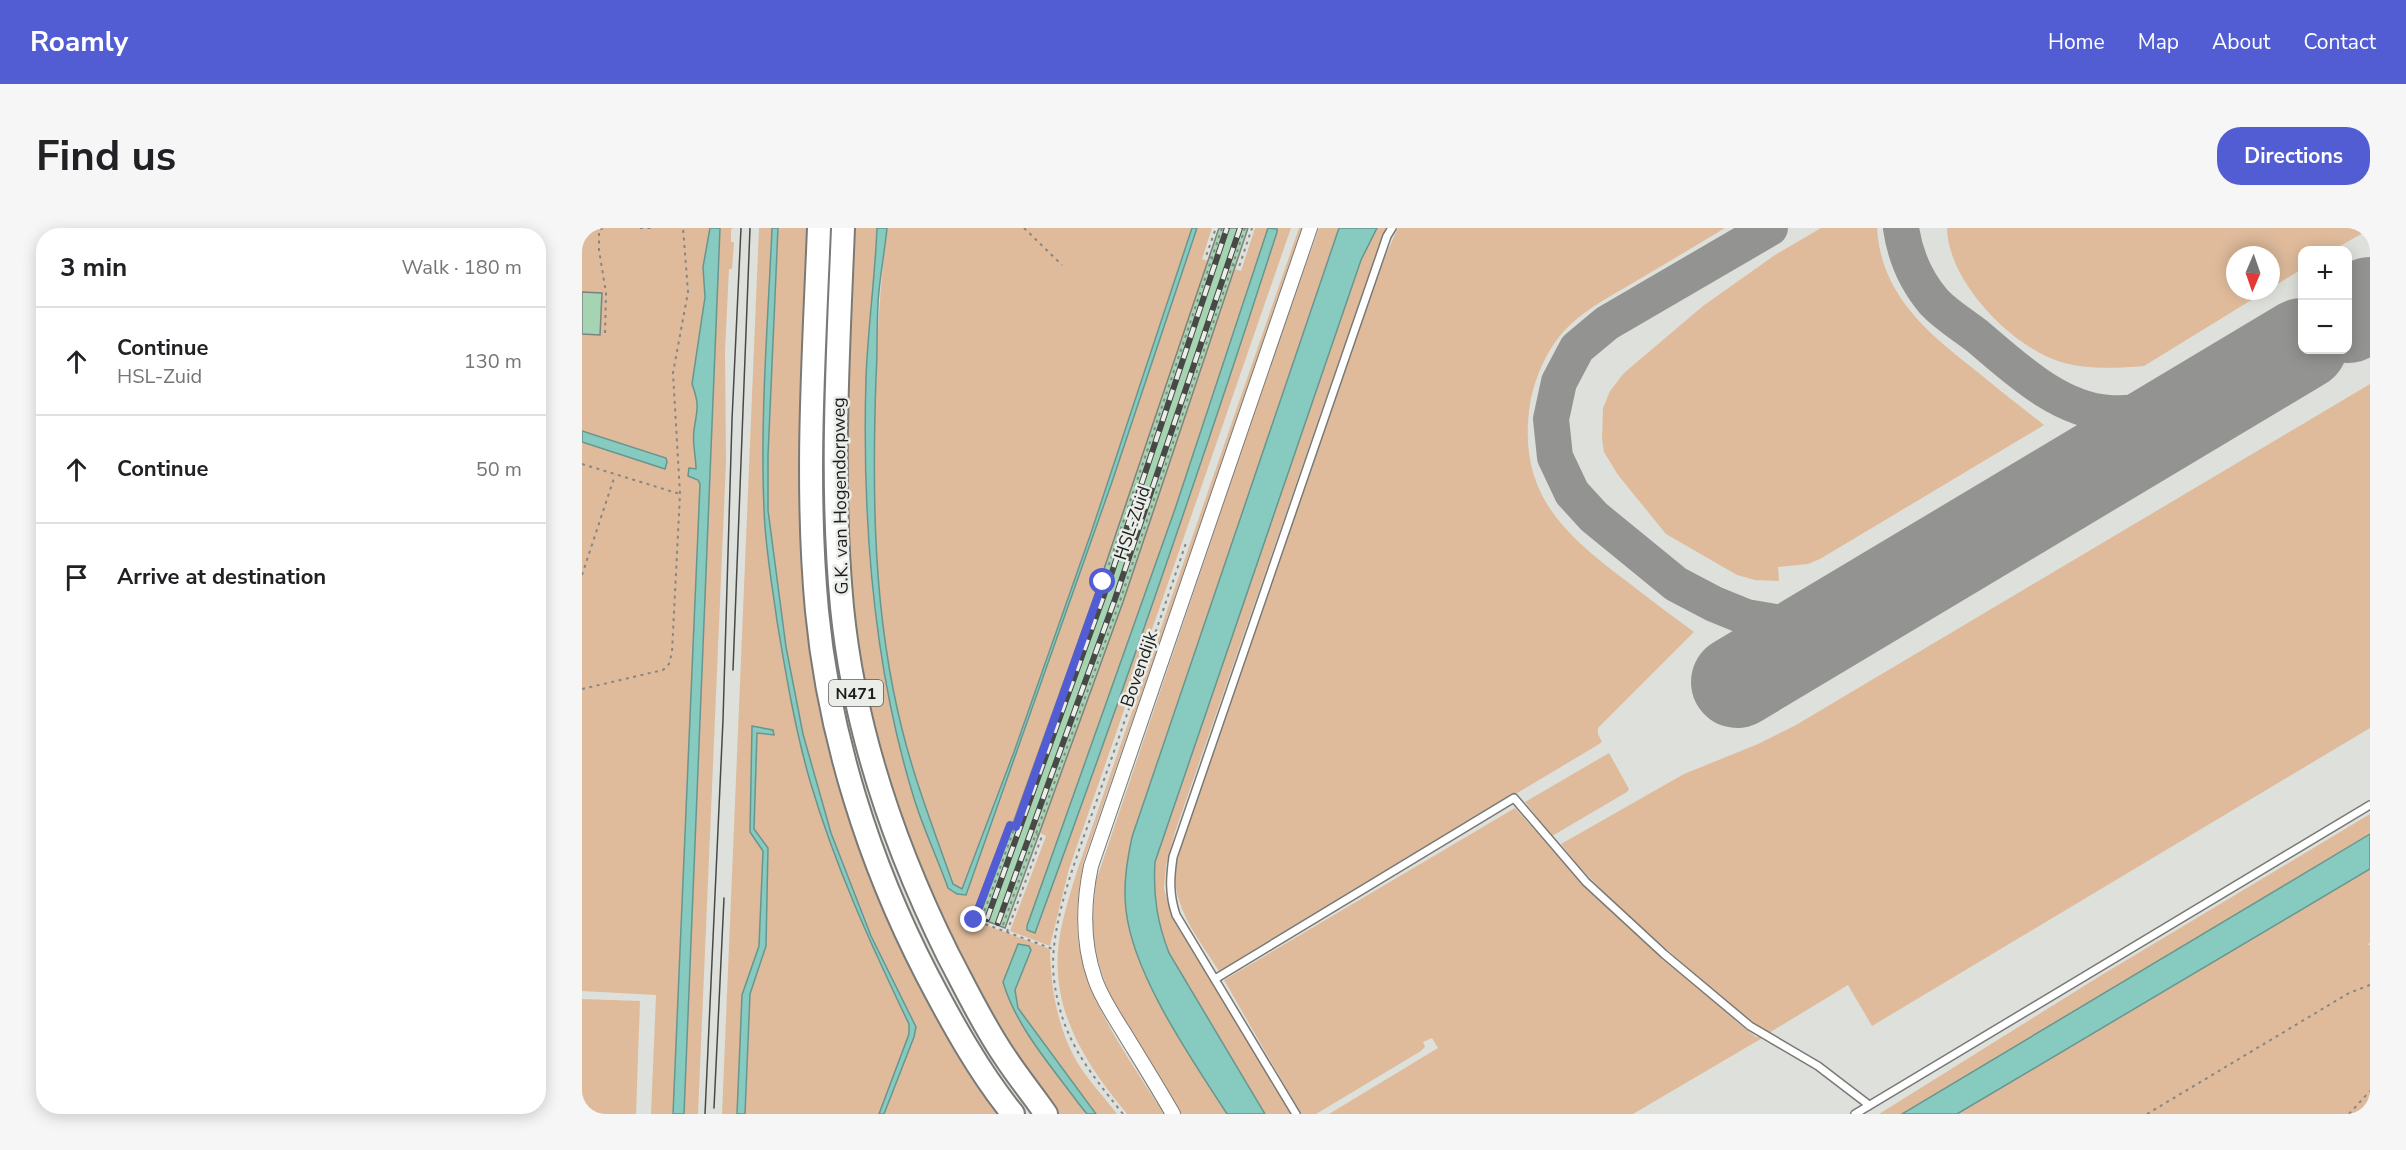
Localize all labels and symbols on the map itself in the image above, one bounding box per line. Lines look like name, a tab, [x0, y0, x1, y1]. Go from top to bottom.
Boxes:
north arrow	[2226, 246, 2280, 300]
street label: G.K. van Hogendorpweg	[826, 397, 854, 595]
street label: HSL-Zuid	[1108, 483, 1156, 563]
route start	[1089, 568, 1115, 594]
street label: Bovendijk	[1115, 627, 1164, 710]
road number: N471	[829, 680, 883, 706]
route end	[960, 906, 986, 932]

